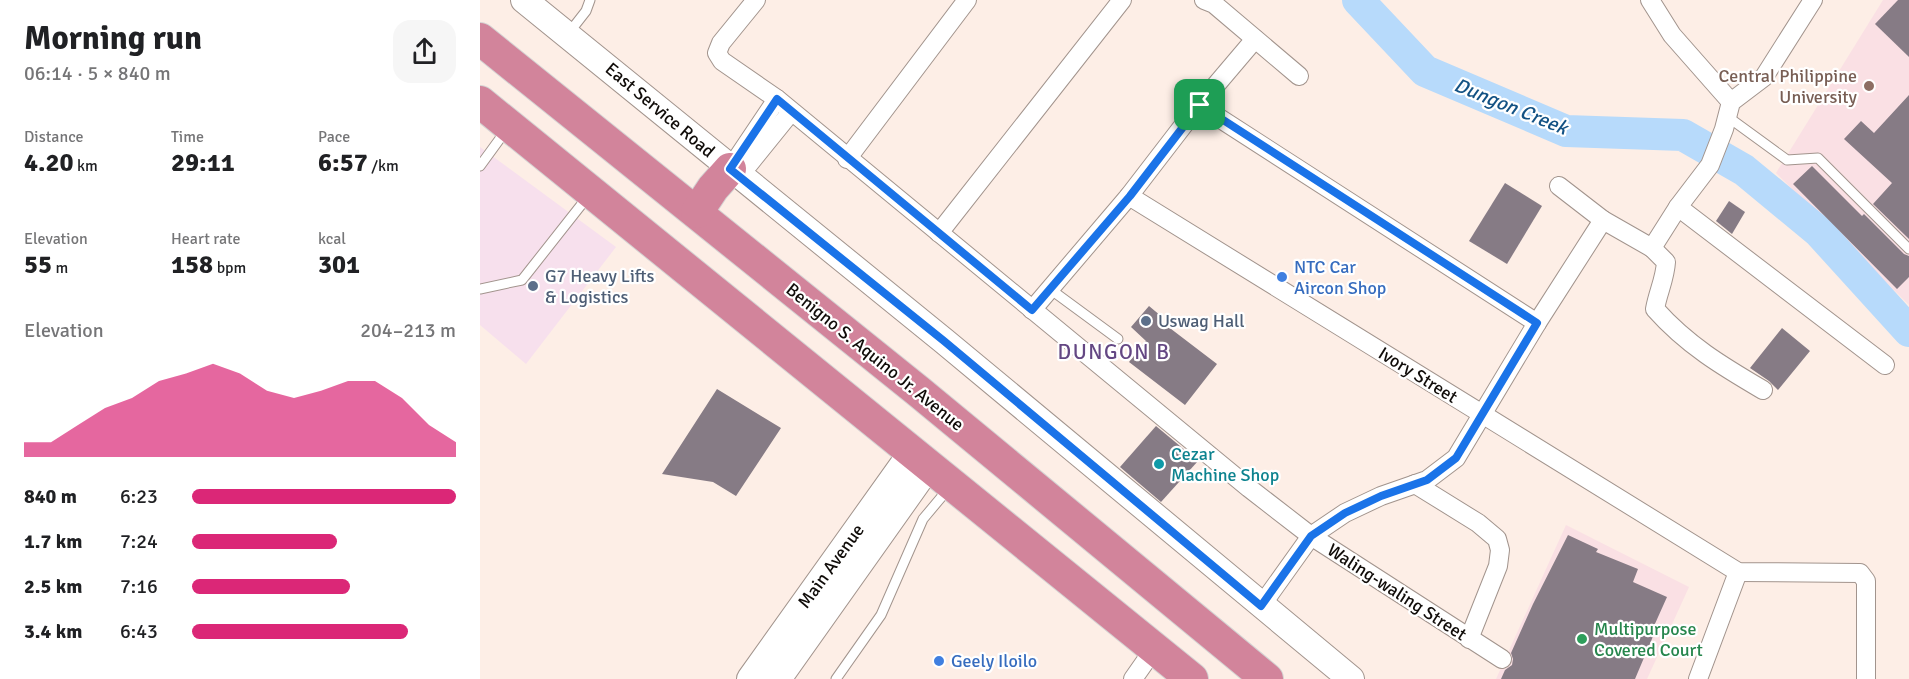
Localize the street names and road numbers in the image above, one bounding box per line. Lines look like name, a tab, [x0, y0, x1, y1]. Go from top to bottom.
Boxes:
street label: East Service Road	[601, 58, 719, 162]
street label: Benigno S. Aquino Jr. Avenue	[782, 278, 968, 436]
street label: Ivory Street	[1374, 342, 1462, 408]
street label: Main Avenue	[793, 520, 869, 612]
street label: Waling-waling Street	[1323, 539, 1471, 645]

